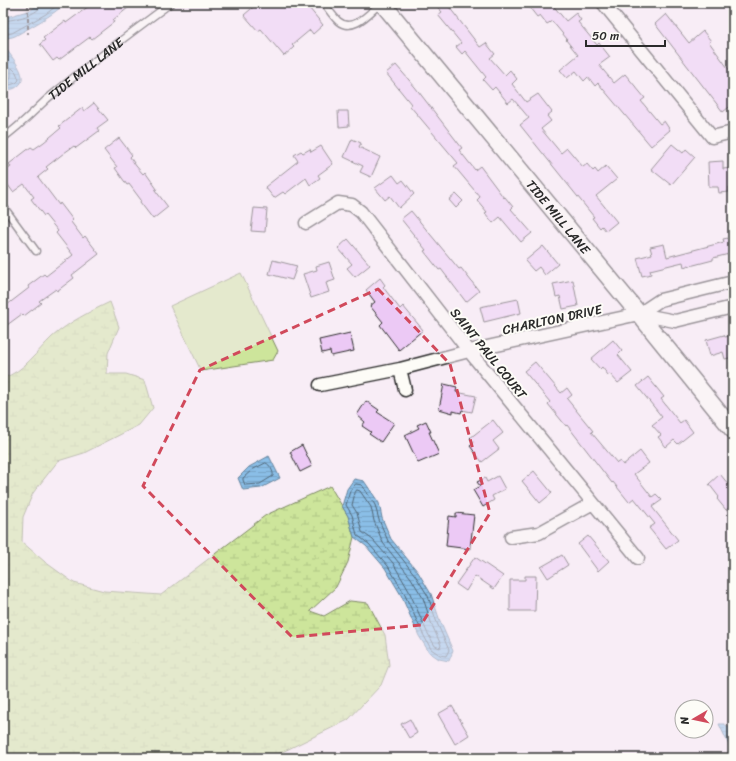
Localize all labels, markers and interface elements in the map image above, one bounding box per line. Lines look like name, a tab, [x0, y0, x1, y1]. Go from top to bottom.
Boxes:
scale bar	[586, 22, 665, 48]
text: 50 m	[592, 25, 619, 47]
street label: TIDE MILL LANE	[43, 31, 129, 106]
street label: TIDE MILL LANE	[520, 174, 597, 260]
street label: CHARLTON DRIVE	[500, 298, 605, 341]
street label: SAINT PAUL COURT	[444, 303, 533, 405]
north arrow	[674, 699, 714, 739]
text: N	[675, 715, 695, 727]

